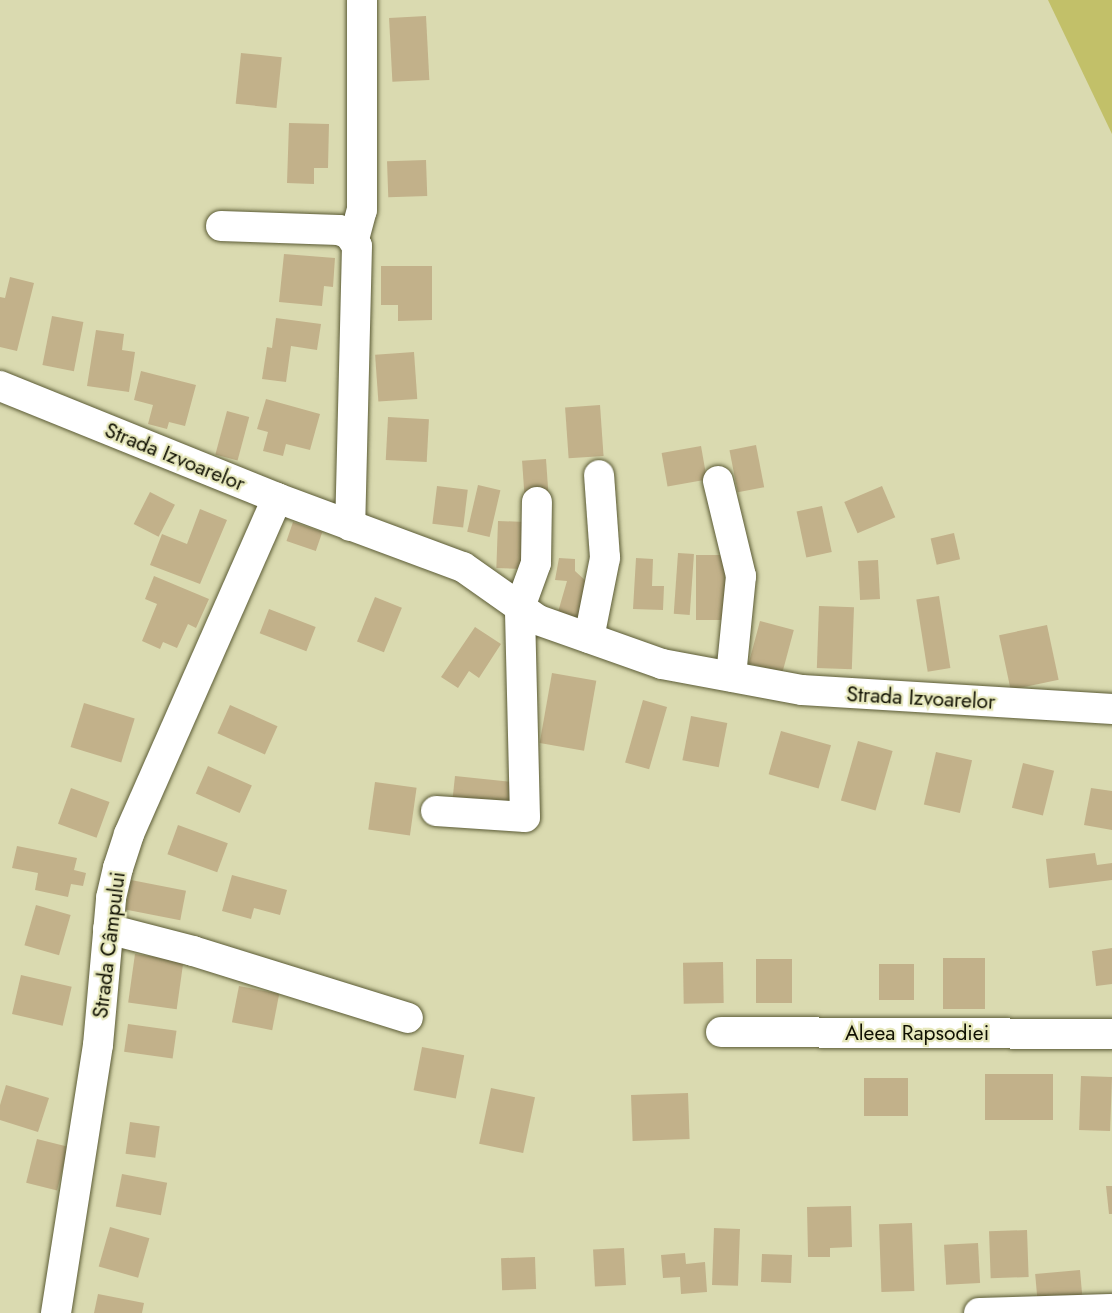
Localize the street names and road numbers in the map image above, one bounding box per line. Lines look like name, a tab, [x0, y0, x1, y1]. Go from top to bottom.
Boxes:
street label: Strada Izvoarelor	[101, 417, 249, 497]
street label: Strada Izvoarelor	[846, 682, 996, 714]
street label: Strada Câmpului	[88, 870, 130, 1020]
street label: Aleea Rapsodiei	[845, 1020, 989, 1046]

